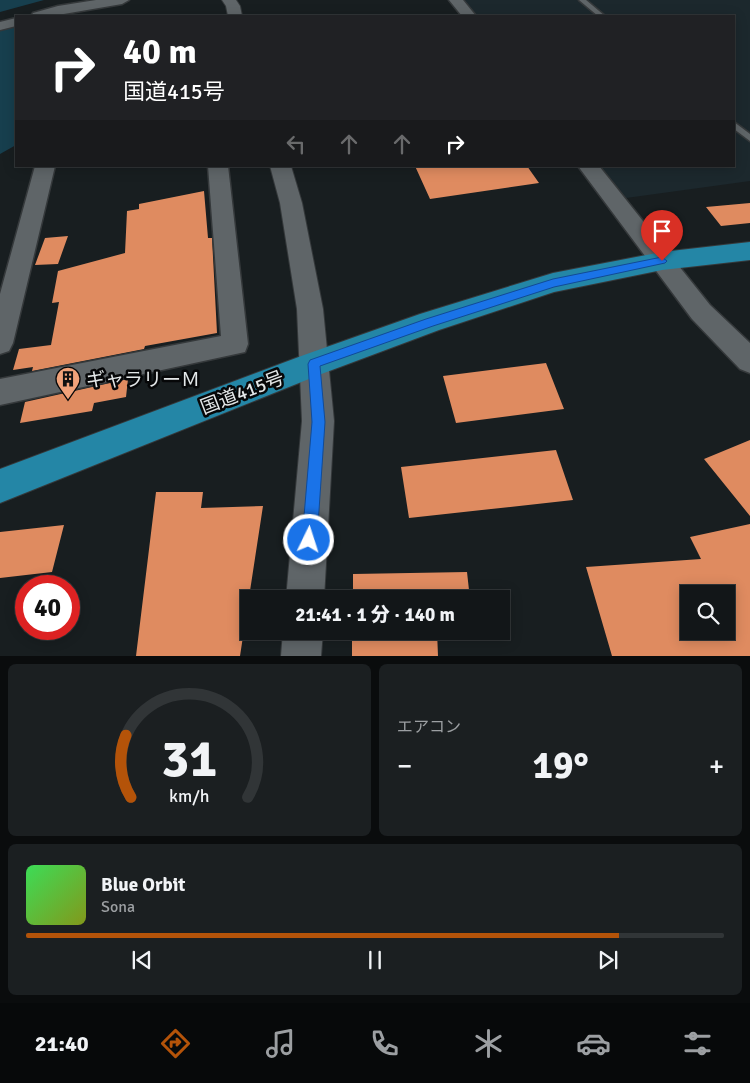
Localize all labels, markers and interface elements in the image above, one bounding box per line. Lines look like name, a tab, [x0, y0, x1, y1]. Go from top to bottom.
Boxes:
text: 40 m	[123, 30, 197, 73]
icon: right	[40, 35, 105, 100]
text: 国道415号	[123, 78, 225, 105]
icon: left	[282, 130, 310, 158]
icon: ahead	[335, 130, 363, 158]
icon: ahead	[388, 130, 416, 158]
icon: right	[441, 130, 469, 158]
pin	[641, 210, 683, 261]
icon: arrive	[648, 217, 676, 245]
building icon: ギャラリーＭ	[55, 366, 81, 400]
street label: 国道415号	[197, 366, 288, 420]
place label: ギャラリーＭ	[86, 368, 200, 392]
position arrow	[282, 513, 334, 565]
speed limit sign: 40	[15, 575, 80, 640]
map controls	[680, 585, 735, 640]
button: search	[680, 585, 735, 640]
text: 21:41 · 1 分 · 140 m	[295, 603, 455, 627]
text: エアコン	[397, 717, 461, 737]
text: 31	[161, 727, 218, 791]
text: 19°	[532, 742, 589, 789]
text: −	[397, 749, 412, 783]
text: +	[709, 749, 724, 783]
text: km/h	[169, 785, 210, 807]
text: Blue Orbit	[101, 873, 185, 897]
text: Sona	[101, 897, 135, 917]
icon: previous	[128, 946, 156, 974]
icon: pause	[361, 946, 389, 974]
icon: next	[594, 946, 622, 974]
icon: directions	[158, 1026, 193, 1061]
icon: music	[263, 1026, 298, 1061]
icon: phone	[367, 1026, 402, 1061]
icon: climate	[471, 1026, 506, 1061]
icon: car	[576, 1026, 611, 1061]
icon: filters	[680, 1026, 715, 1061]
text: 21:40	[35, 1030, 89, 1057]

